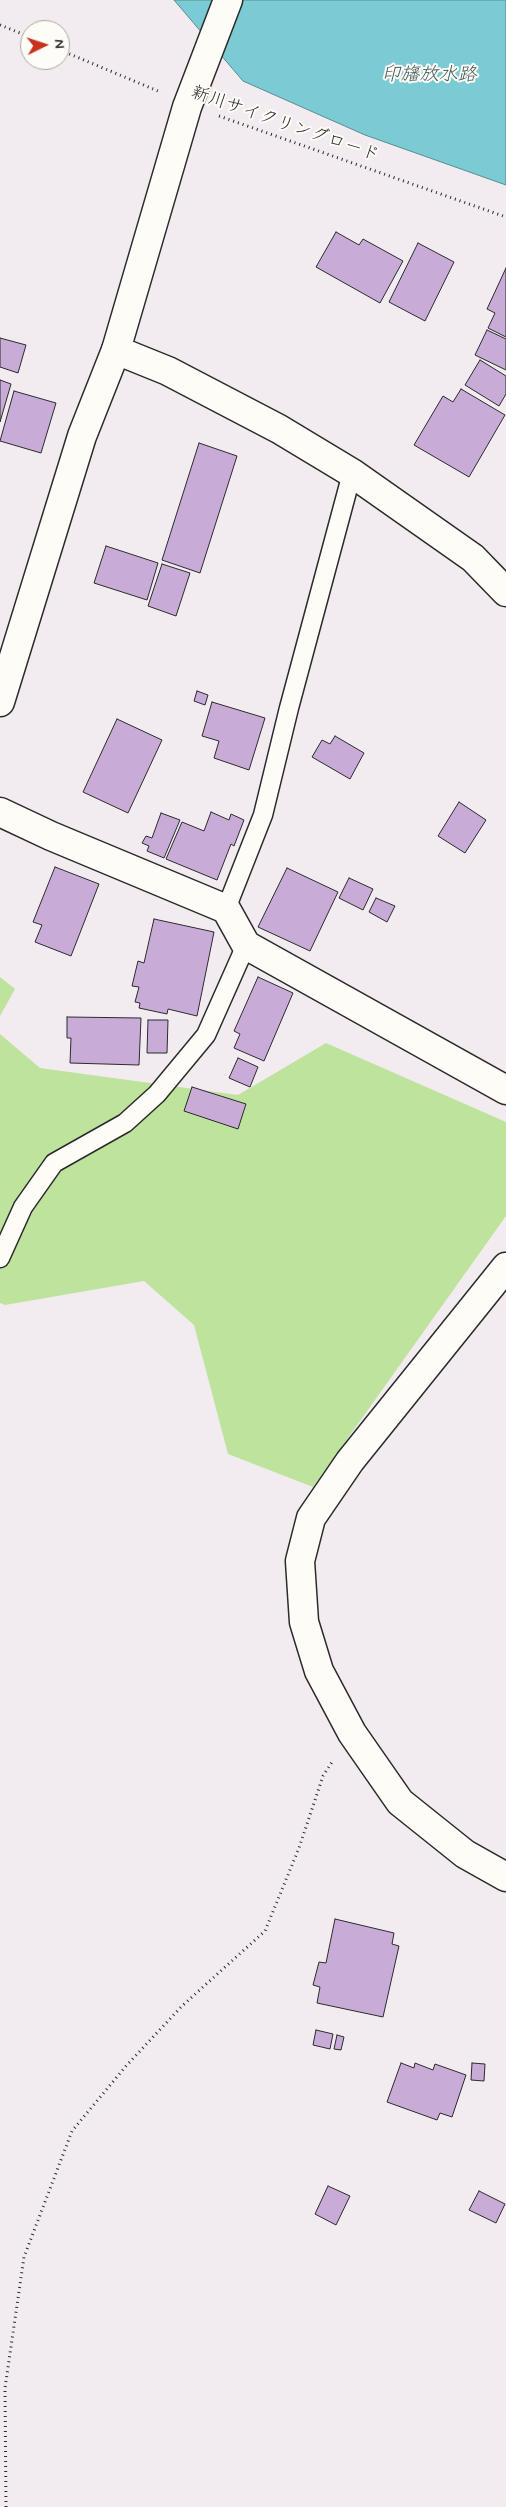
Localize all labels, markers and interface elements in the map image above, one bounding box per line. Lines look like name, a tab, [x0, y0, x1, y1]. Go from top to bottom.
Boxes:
north arrow	[20, 20, 70, 70]
text: N	[50, 39, 68, 49]
water label: 印旛放水路	[382, 65, 476, 87]
street label: 新川サイクリングロード	[188, 83, 382, 167]

